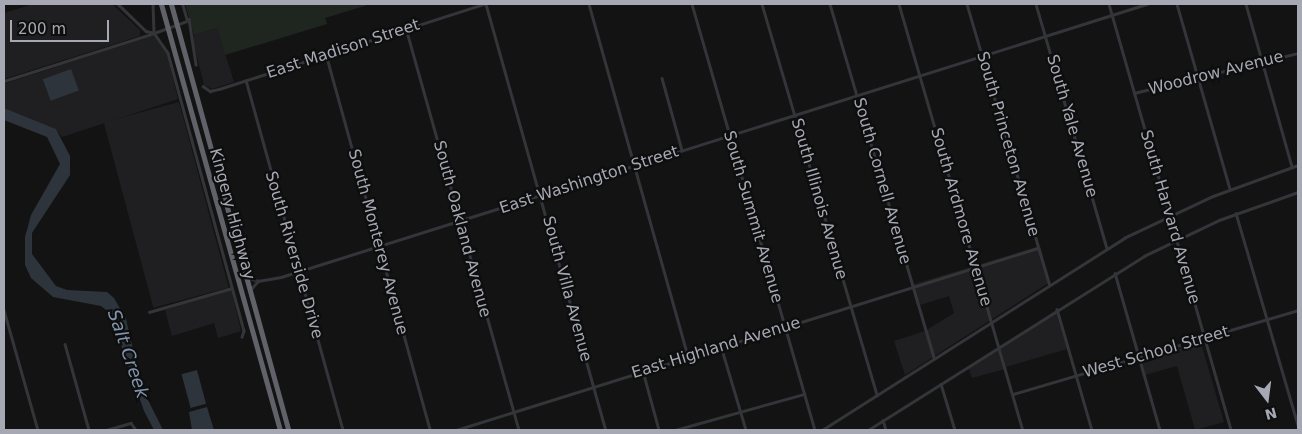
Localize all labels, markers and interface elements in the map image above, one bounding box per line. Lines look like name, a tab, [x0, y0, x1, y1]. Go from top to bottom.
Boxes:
scale bar	[12, 10, 111, 42]
street label: East Madison Street	[264, 15, 422, 83]
text: 200 m	[18, 20, 66, 38]
street label: Woodrow Avenue	[1147, 47, 1285, 99]
street label: South Princeton Avenue	[972, 49, 1044, 239]
street label: South Yale Avenue	[1042, 52, 1102, 200]
street label: South Cornell Avenue	[849, 96, 915, 266]
street label: South Illinois Avenue	[787, 116, 851, 282]
street label: South Ardmore Avenue	[926, 125, 996, 309]
street label: South Harvard Avenue	[1136, 128, 1204, 306]
street label: South Summit Avenue	[719, 129, 787, 305]
street label: South Oakland Avenue	[429, 138, 495, 320]
street label: East Washington Street	[497, 142, 681, 218]
street label: Kingery Highway	[205, 146, 259, 282]
street label: South Monterey Avenue	[344, 147, 412, 337]
street label: South Riverside Drive	[261, 169, 327, 341]
street label: South Villa Avenue	[538, 214, 596, 364]
water label: Salt Creek	[103, 307, 153, 401]
street label: East Highland Avenue	[629, 313, 803, 383]
street label: West School Street	[1081, 322, 1231, 382]
north arrow	[1242, 374, 1292, 424]
text: N	[1263, 404, 1279, 423]

